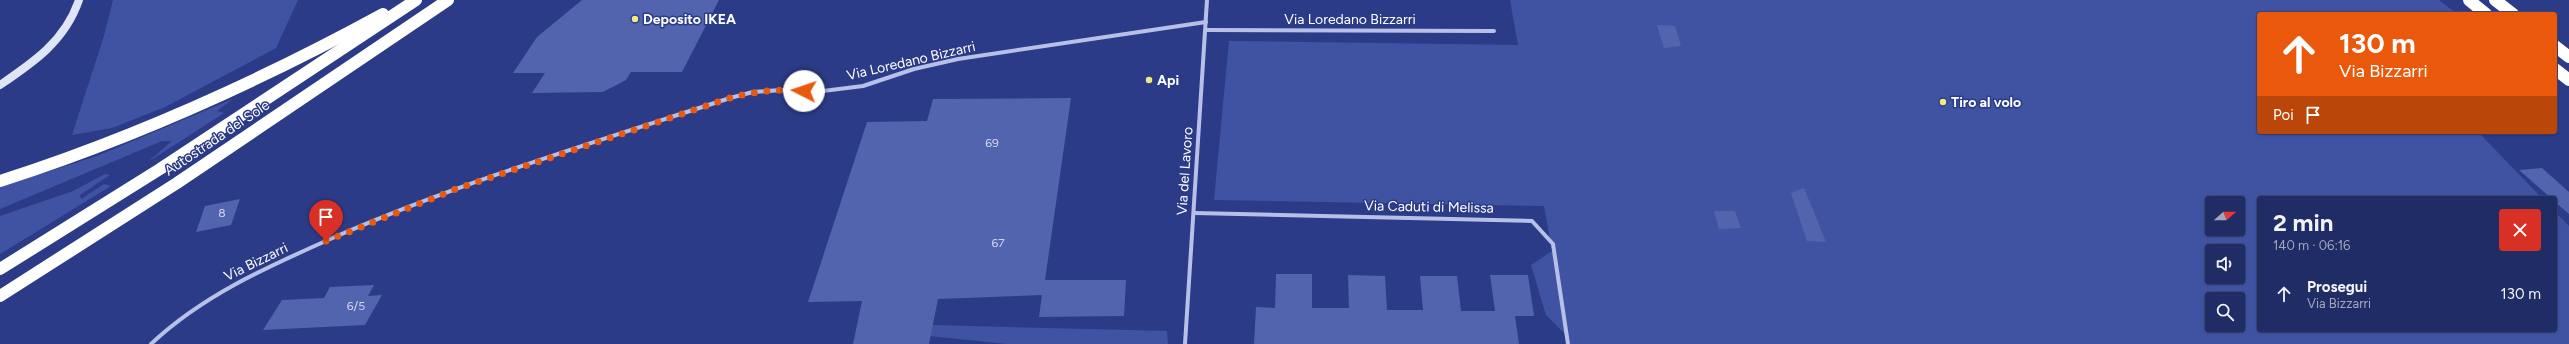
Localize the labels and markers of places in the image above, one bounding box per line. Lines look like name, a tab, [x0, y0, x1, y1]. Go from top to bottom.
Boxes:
place label: Deposito IKEA	[643, 11, 736, 28]
marker: Deposito IKEA	[630, 14, 640, 24]
place label: Api	[1157, 72, 1179, 89]
marker: Api	[1144, 75, 1154, 85]
place label: Tiro al volo	[1951, 94, 2021, 111]
marker: Tiro al volo	[1938, 97, 1948, 107]
pin	[309, 200, 343, 241]

